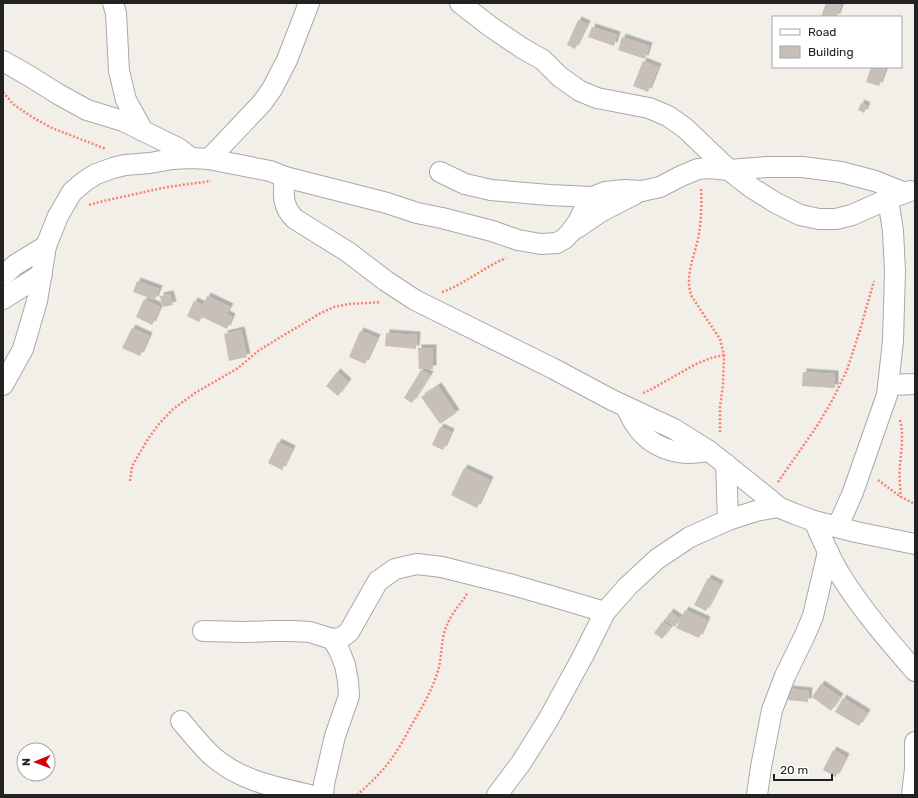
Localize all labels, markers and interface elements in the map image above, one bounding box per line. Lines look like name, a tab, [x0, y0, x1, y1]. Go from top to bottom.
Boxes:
legend	[772, 16, 902, 68]
text: Road	[808, 25, 836, 39]
text: Building	[808, 45, 854, 59]
north arrow	[16, 742, 56, 782]
scale bar	[774, 756, 832, 782]
text: N	[20, 758, 33, 766]
text: 20 m	[780, 763, 808, 777]

